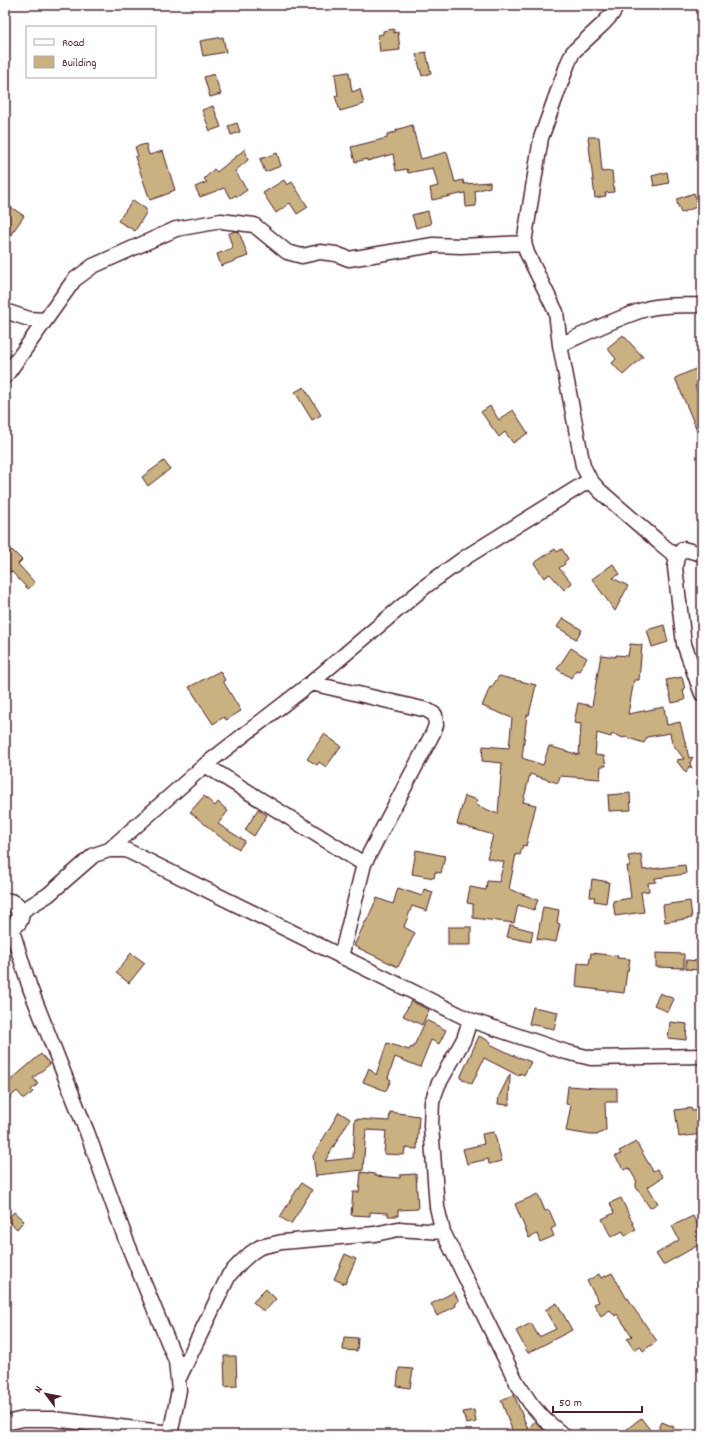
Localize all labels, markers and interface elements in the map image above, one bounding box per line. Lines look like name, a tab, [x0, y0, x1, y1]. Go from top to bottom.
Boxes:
legend	[26, 26, 156, 78]
text: Road	[62, 35, 84, 52]
text: Building	[62, 55, 97, 72]
north arrow	[26, 1374, 66, 1414]
text: N	[31, 1383, 48, 1396]
scale bar	[553, 1388, 642, 1414]
text: 50 m	[559, 1395, 582, 1412]

